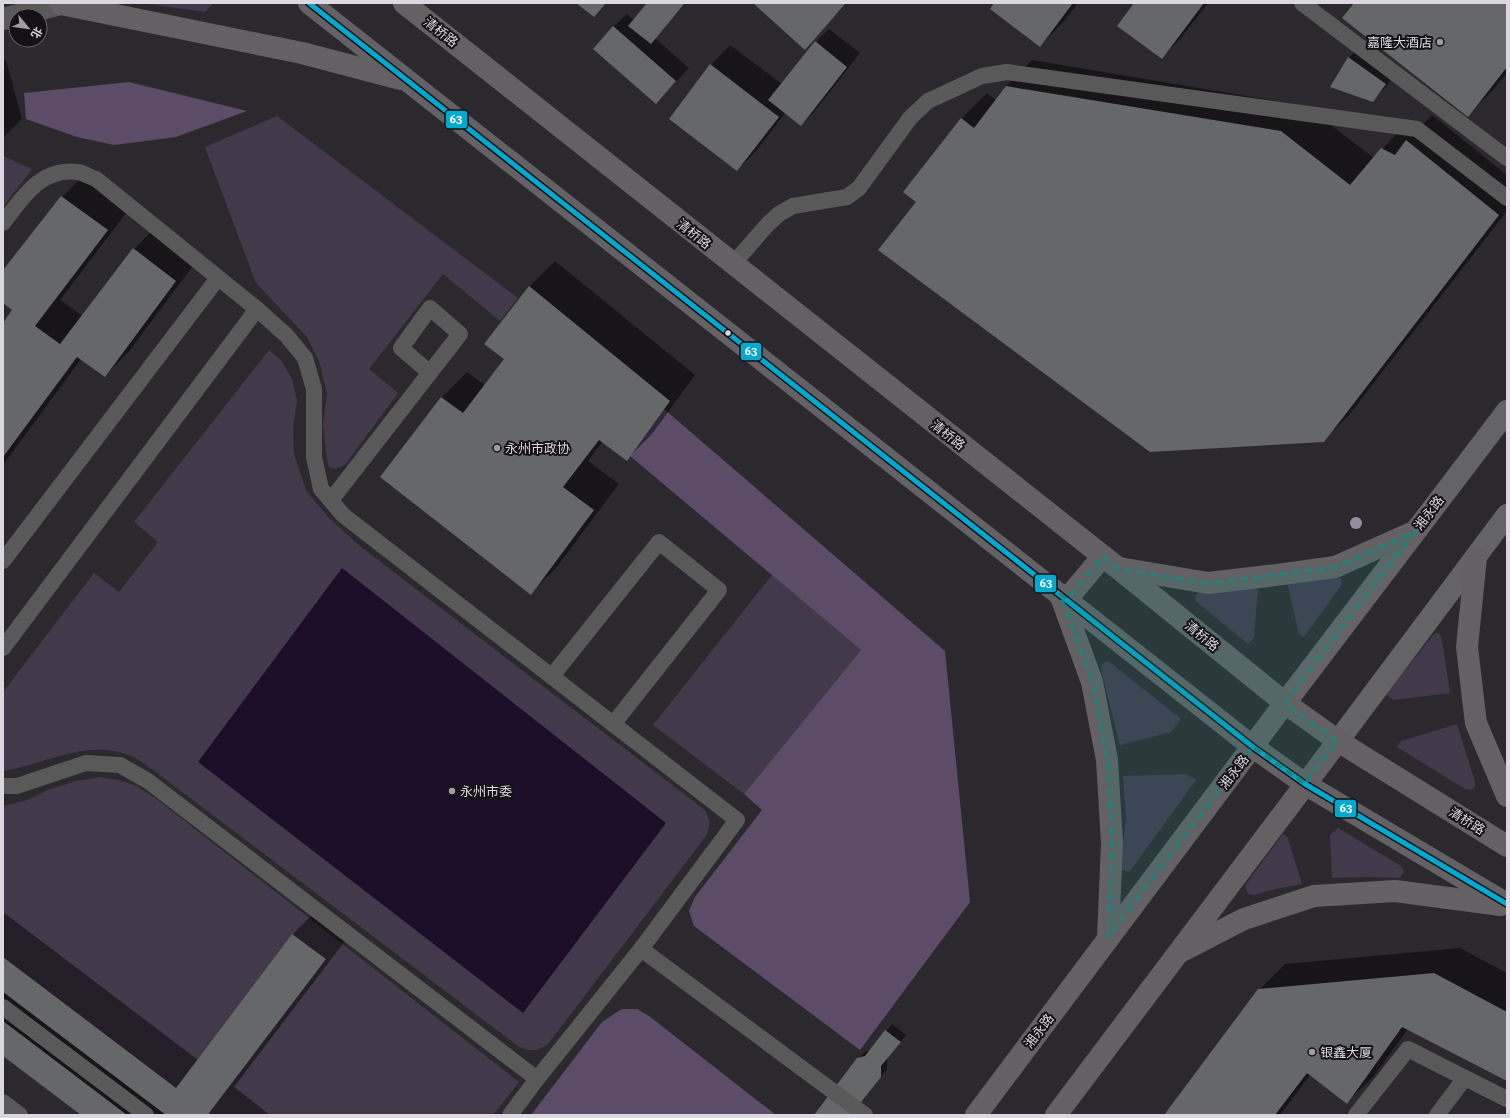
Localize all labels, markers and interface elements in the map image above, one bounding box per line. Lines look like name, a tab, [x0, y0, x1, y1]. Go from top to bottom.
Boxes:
north arrow	[8, 8, 48, 48]
street label: 清桥路	[421, 14, 461, 50]
text: 北	[28, 25, 45, 41]
place label: 嘉隆大酒店	[1367, 35, 1432, 50]
marker: 嘉隆大酒店	[1435, 37, 1445, 47]
line badge: 63	[445, 110, 468, 129]
text: 63	[450, 113, 462, 126]
street label: 清桥路	[674, 216, 714, 252]
unlabelled marker	[723, 328, 733, 338]
line badge: 63	[740, 342, 762, 361]
text: 63	[745, 345, 757, 358]
street label: 清桥路	[928, 417, 968, 453]
place label: 永州市政协	[505, 441, 570, 456]
marker: 永州市政协	[492, 443, 502, 453]
street label: 湘永路	[1411, 493, 1447, 533]
line badge: 63	[1034, 574, 1057, 593]
text: 63	[1040, 577, 1052, 590]
street label: 清桥路	[1182, 618, 1222, 654]
street label: 湘永路	[1216, 752, 1252, 792]
place label: 永州市委	[460, 784, 512, 799]
marker: 永州市委	[447, 786, 457, 796]
line badge: 63	[1334, 799, 1357, 818]
text: 63	[1340, 802, 1352, 815]
street label: 清桥路	[1446, 804, 1488, 838]
street label: 湘永路	[1021, 1011, 1057, 1051]
place label: 银鑫大厦	[1320, 1045, 1372, 1060]
marker: 银鑫大厦	[1307, 1047, 1317, 1057]

